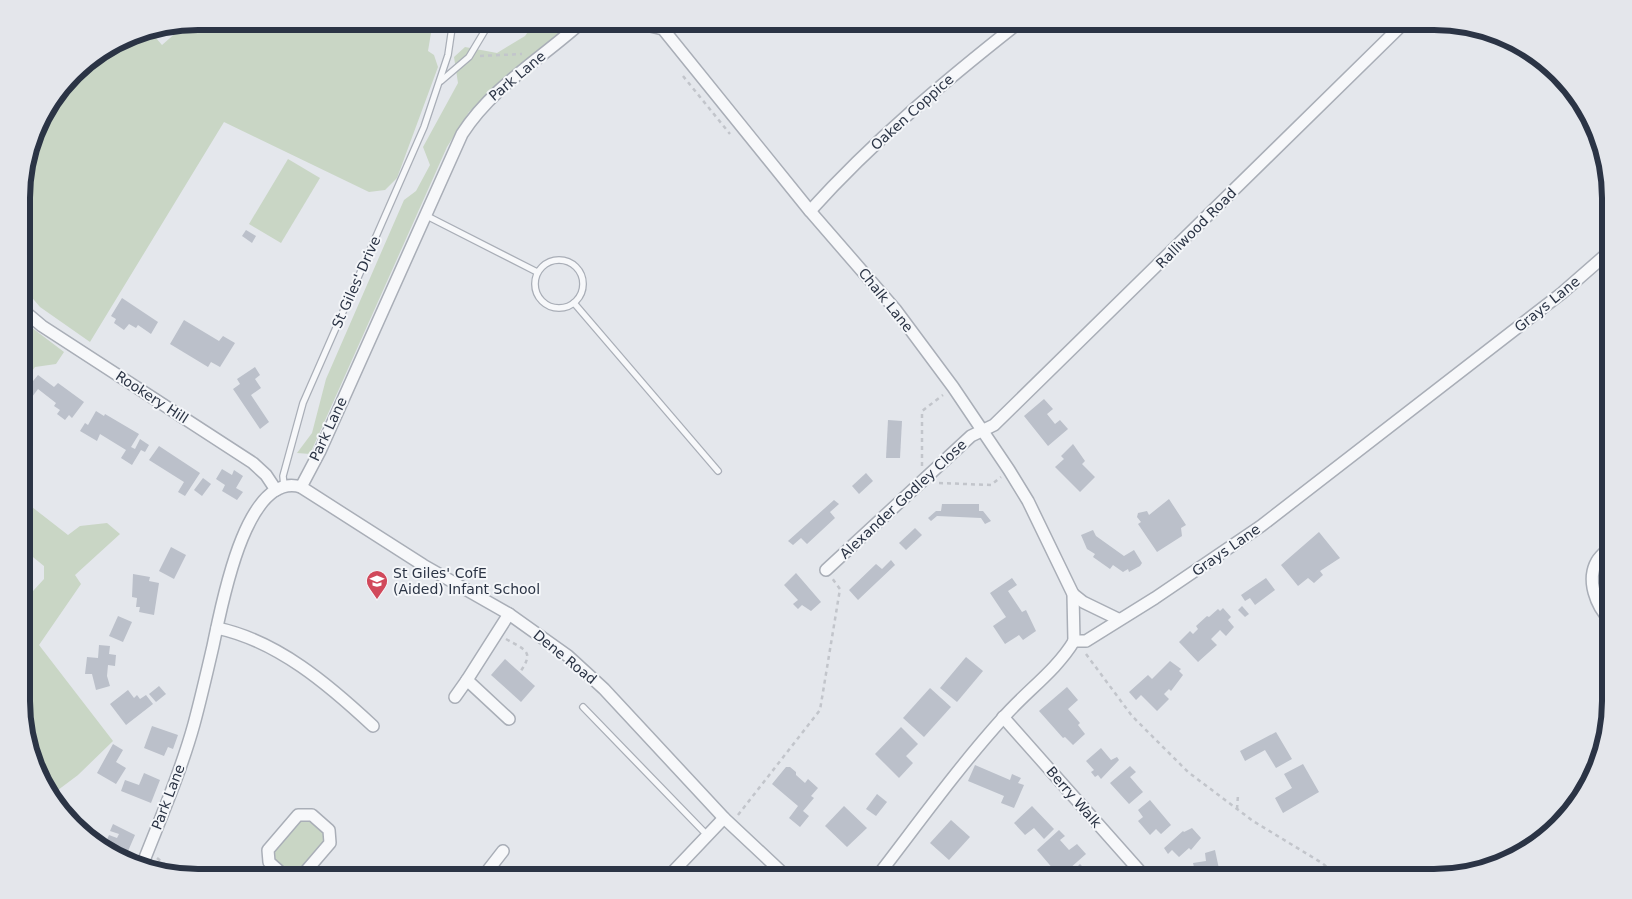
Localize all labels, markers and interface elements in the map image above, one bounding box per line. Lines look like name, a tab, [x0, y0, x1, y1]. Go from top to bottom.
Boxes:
street label: Park Lane	[486, 48, 548, 104]
street label: Oaken Coppice	[867, 71, 957, 153]
street label: Ralliwood Road	[1153, 185, 1239, 271]
street label: St Giles' Drive	[329, 234, 383, 330]
street label: Chalk Lane	[855, 265, 917, 335]
street label: Grays Lane	[1511, 273, 1583, 335]
street label: Rookery Hill	[113, 368, 191, 426]
street label: Park Lane	[306, 395, 350, 463]
street label: Alexander Godley Close	[836, 436, 970, 562]
street label: Grays Lane	[1189, 521, 1263, 579]
place label: St Giles' CofE (Aided) Infant School	[393, 565, 540, 597]
school or university icon: St Giles' CofE (Aided) Infant School	[365, 569, 389, 600]
street label: Dene Road	[530, 627, 600, 687]
street label: Park Lane	[148, 762, 188, 832]
street label: Berry Walk	[1043, 763, 1105, 832]

